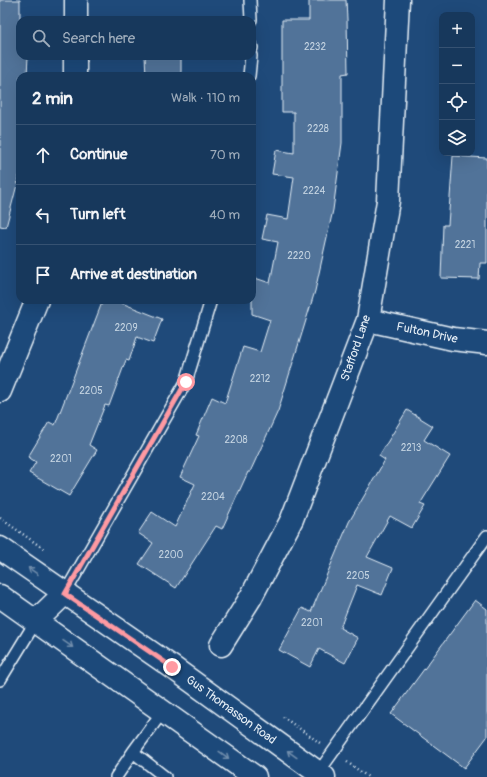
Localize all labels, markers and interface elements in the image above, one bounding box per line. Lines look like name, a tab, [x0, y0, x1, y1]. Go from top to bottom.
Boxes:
map controls	[439, 12, 475, 156]
button: +	[439, 12, 475, 48]
search box	[16, 16, 256, 60]
icon: search	[30, 27, 52, 49]
text: Search here	[62, 29, 135, 48]
house number: 2232	[304, 41, 326, 53]
button: −	[439, 48, 475, 84]
button: locate	[439, 84, 475, 120]
text: 2 min	[32, 88, 73, 109]
text: Walk · 110 m	[171, 90, 240, 106]
button: layers	[439, 120, 475, 156]
house number: 2228	[307, 123, 329, 135]
icon: ahead	[32, 144, 54, 166]
text: Continue	[70, 145, 128, 164]
text: 70 m	[210, 147, 240, 163]
house number: 2224	[303, 185, 325, 197]
icon: left	[32, 204, 54, 226]
text: Turn left	[70, 205, 126, 224]
text: 40 m	[209, 207, 240, 223]
house number: 2221	[455, 239, 475, 251]
house number: 2220	[287, 250, 311, 262]
icon: arrive	[32, 264, 54, 286]
text: Arrive at destination	[70, 265, 197, 284]
street label: Stafford Lane	[338, 313, 374, 383]
street label: Fulton Drive	[395, 319, 459, 347]
house number: 2209	[114, 322, 138, 334]
route start	[177, 373, 195, 391]
house number: 2212	[250, 373, 271, 385]
house number: 2205	[79, 385, 103, 397]
house number: 2208	[224, 434, 248, 446]
house number: 2213	[401, 442, 422, 454]
house number: 2201	[50, 453, 72, 465]
house number: 2204	[201, 491, 225, 503]
house number: 2200	[159, 549, 184, 561]
one-way arrow	[28, 567, 39, 575]
house number: 2205	[346, 570, 370, 582]
house number: 2201	[301, 617, 323, 629]
one-way arrow	[63, 640, 74, 648]
route end	[163, 658, 181, 676]
street label: Gus Thomasson Road	[183, 672, 279, 748]
one-way arrow	[287, 750, 298, 758]
one-way arrow	[218, 751, 229, 759]

